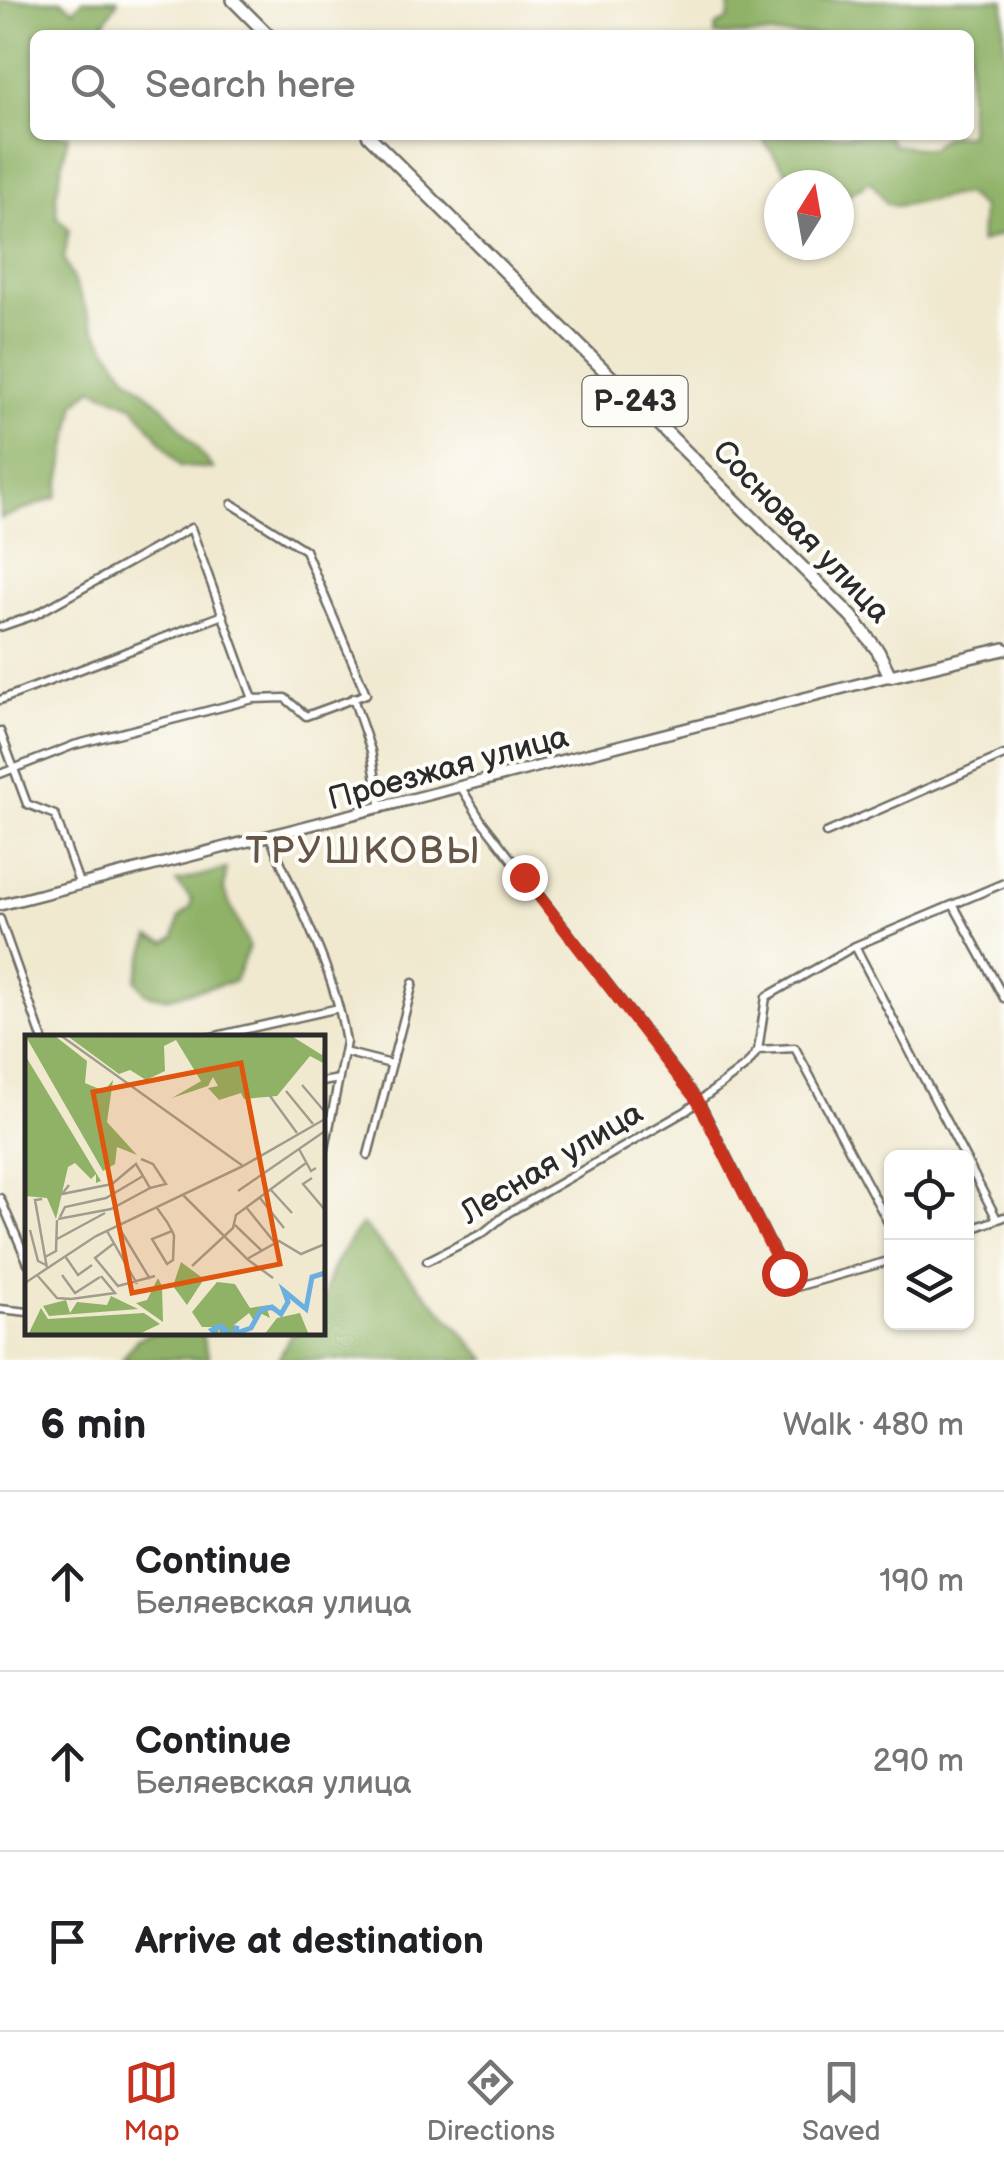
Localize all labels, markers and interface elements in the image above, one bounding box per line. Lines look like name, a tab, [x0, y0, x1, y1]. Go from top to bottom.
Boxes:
search box	[30, 30, 974, 140]
icon: search	[65, 58, 120, 113]
text: Search here	[145, 63, 356, 108]
north arrow	[764, 170, 854, 260]
road number: Р-243	[582, 376, 688, 426]
street label: Сосновая улица	[704, 432, 898, 632]
street label: Проезжая улица	[324, 718, 573, 819]
district label: ТРУШКОВЫ	[245, 829, 483, 874]
route end	[502, 855, 548, 901]
inset map	[25, 1035, 325, 1335]
street label: Лесная улица	[453, 1094, 650, 1234]
map controls	[884, 1150, 974, 1330]
button: locate	[884, 1150, 974, 1240]
button: layers	[884, 1240, 974, 1330]
route start	[762, 1251, 808, 1297]
text: 6 min	[40, 1400, 146, 1451]
text: Walk · 480 m	[783, 1406, 964, 1445]
text: Continue	[135, 1539, 291, 1584]
icon: ahead	[40, 1554, 95, 1609]
text: 190 m	[879, 1562, 964, 1601]
text: Беляевская улица	[135, 1584, 412, 1623]
text: Continue	[135, 1719, 291, 1764]
icon: ahead	[40, 1734, 95, 1789]
text: 290 m	[873, 1742, 964, 1781]
text: Беляевская улица	[135, 1764, 412, 1803]
icon: arrive	[40, 1914, 95, 1969]
text: Arrive at destination	[135, 1919, 484, 1964]
tab: Map	[123, 2055, 180, 2148]
tab: Directions	[426, 2055, 555, 2148]
tab: Saved	[802, 2055, 881, 2148]

